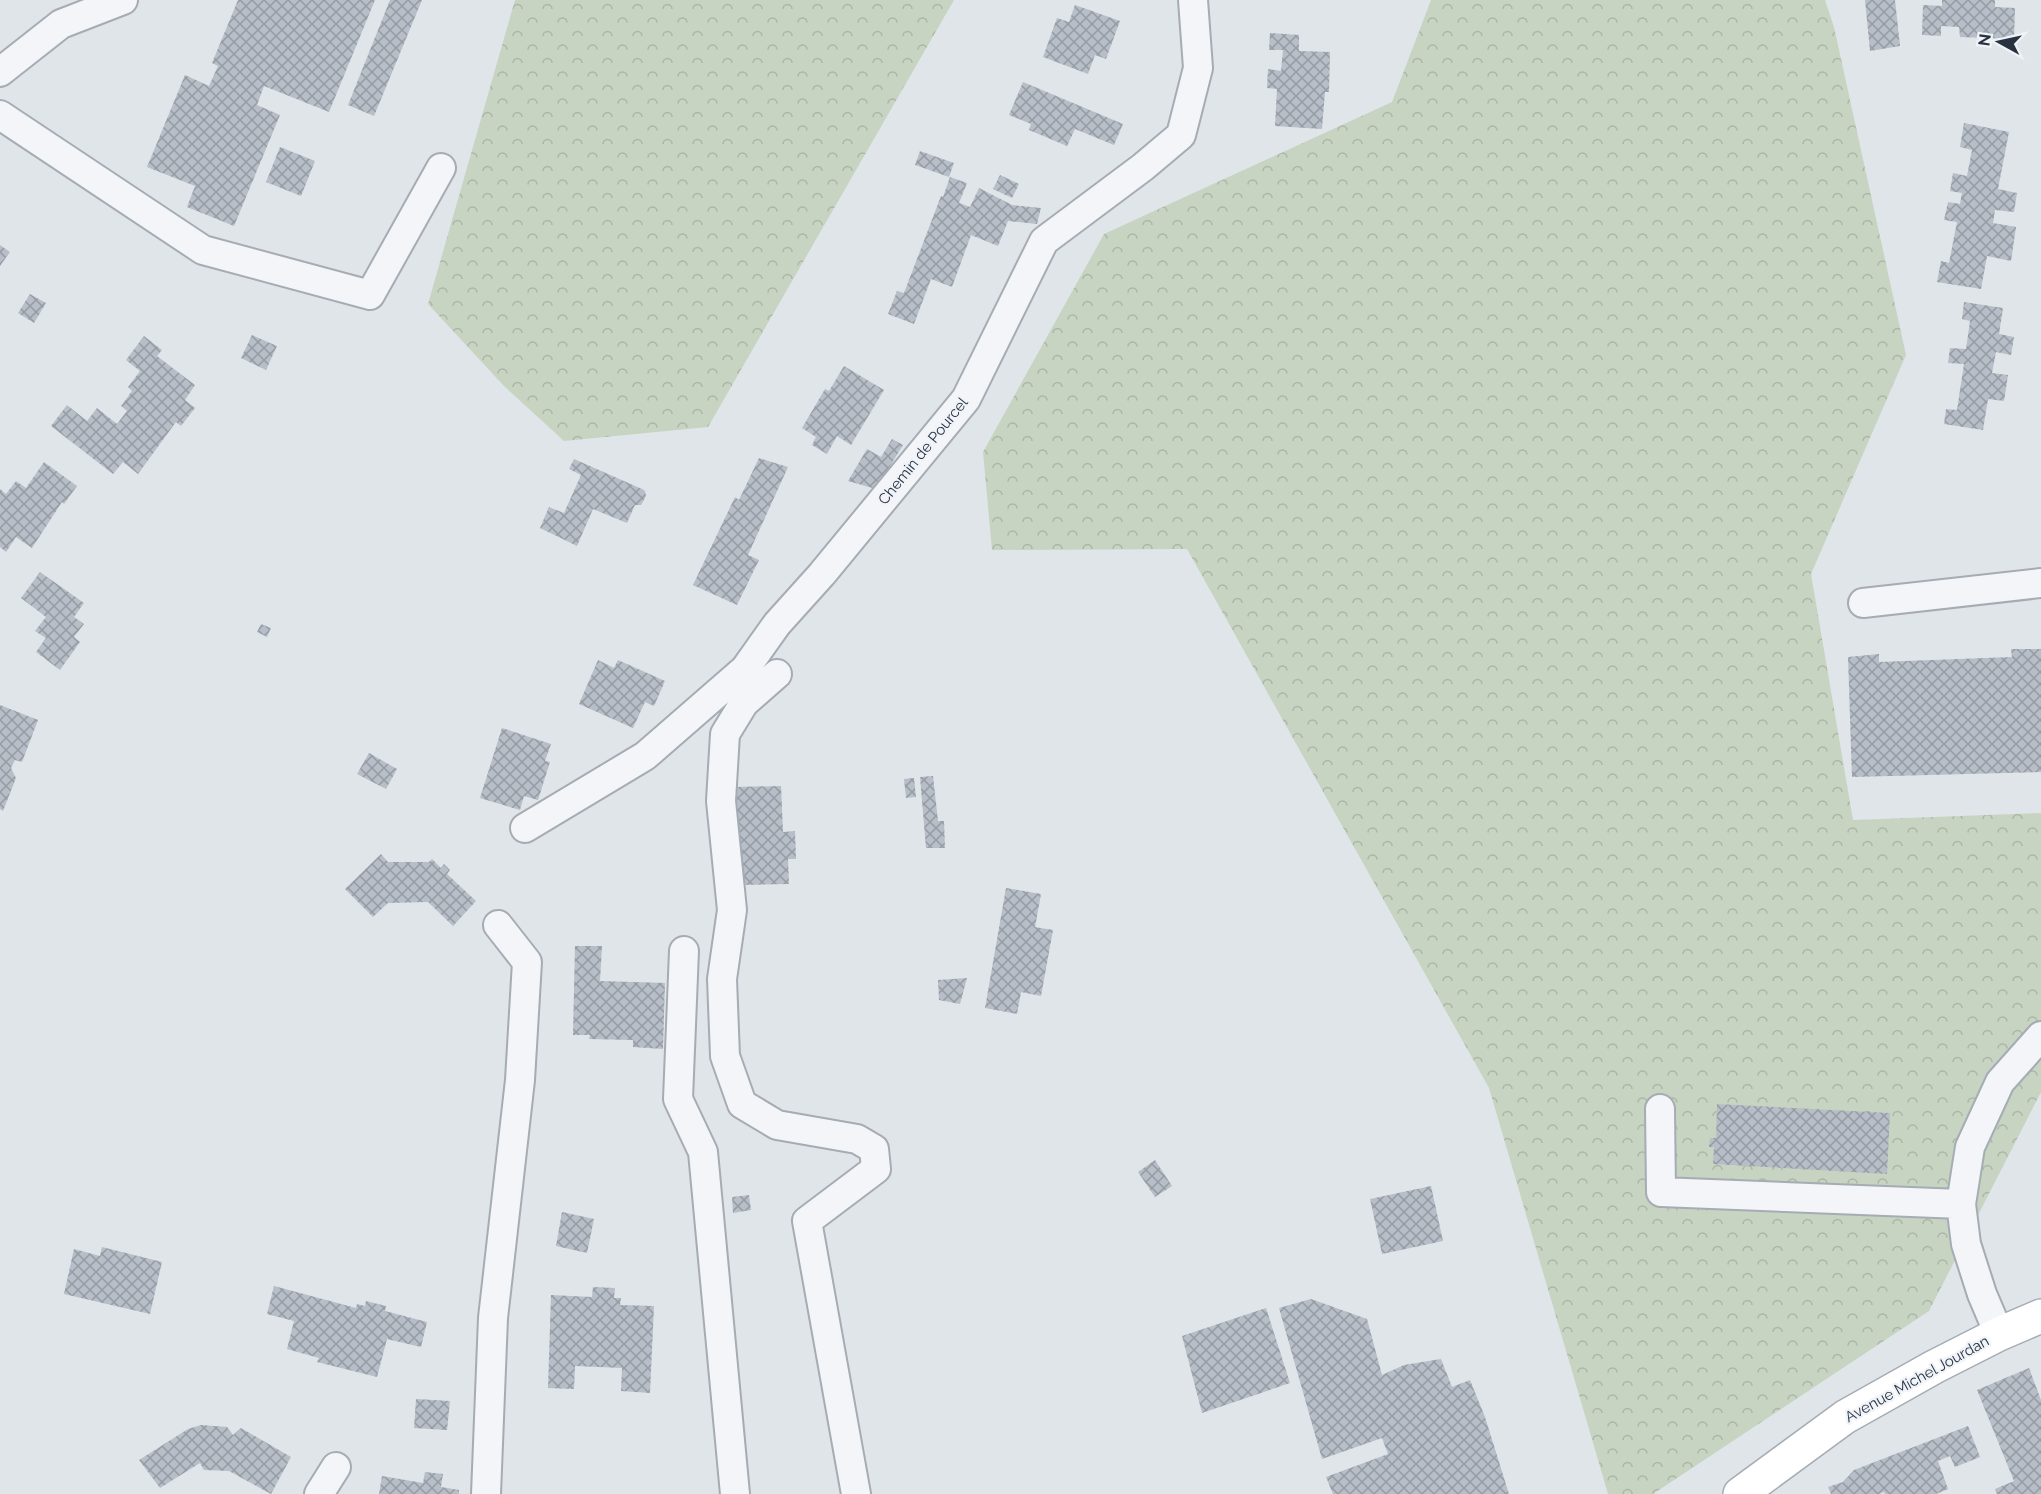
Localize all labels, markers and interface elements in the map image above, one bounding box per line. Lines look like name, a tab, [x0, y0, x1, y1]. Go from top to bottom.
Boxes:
north arrow	[1969, 12, 2029, 72]
text: N	[1974, 33, 1995, 47]
street label: Chemin de Pourcel	[874, 393, 972, 508]
street label: Avenue Michel Jourdan	[1842, 1332, 1992, 1426]

